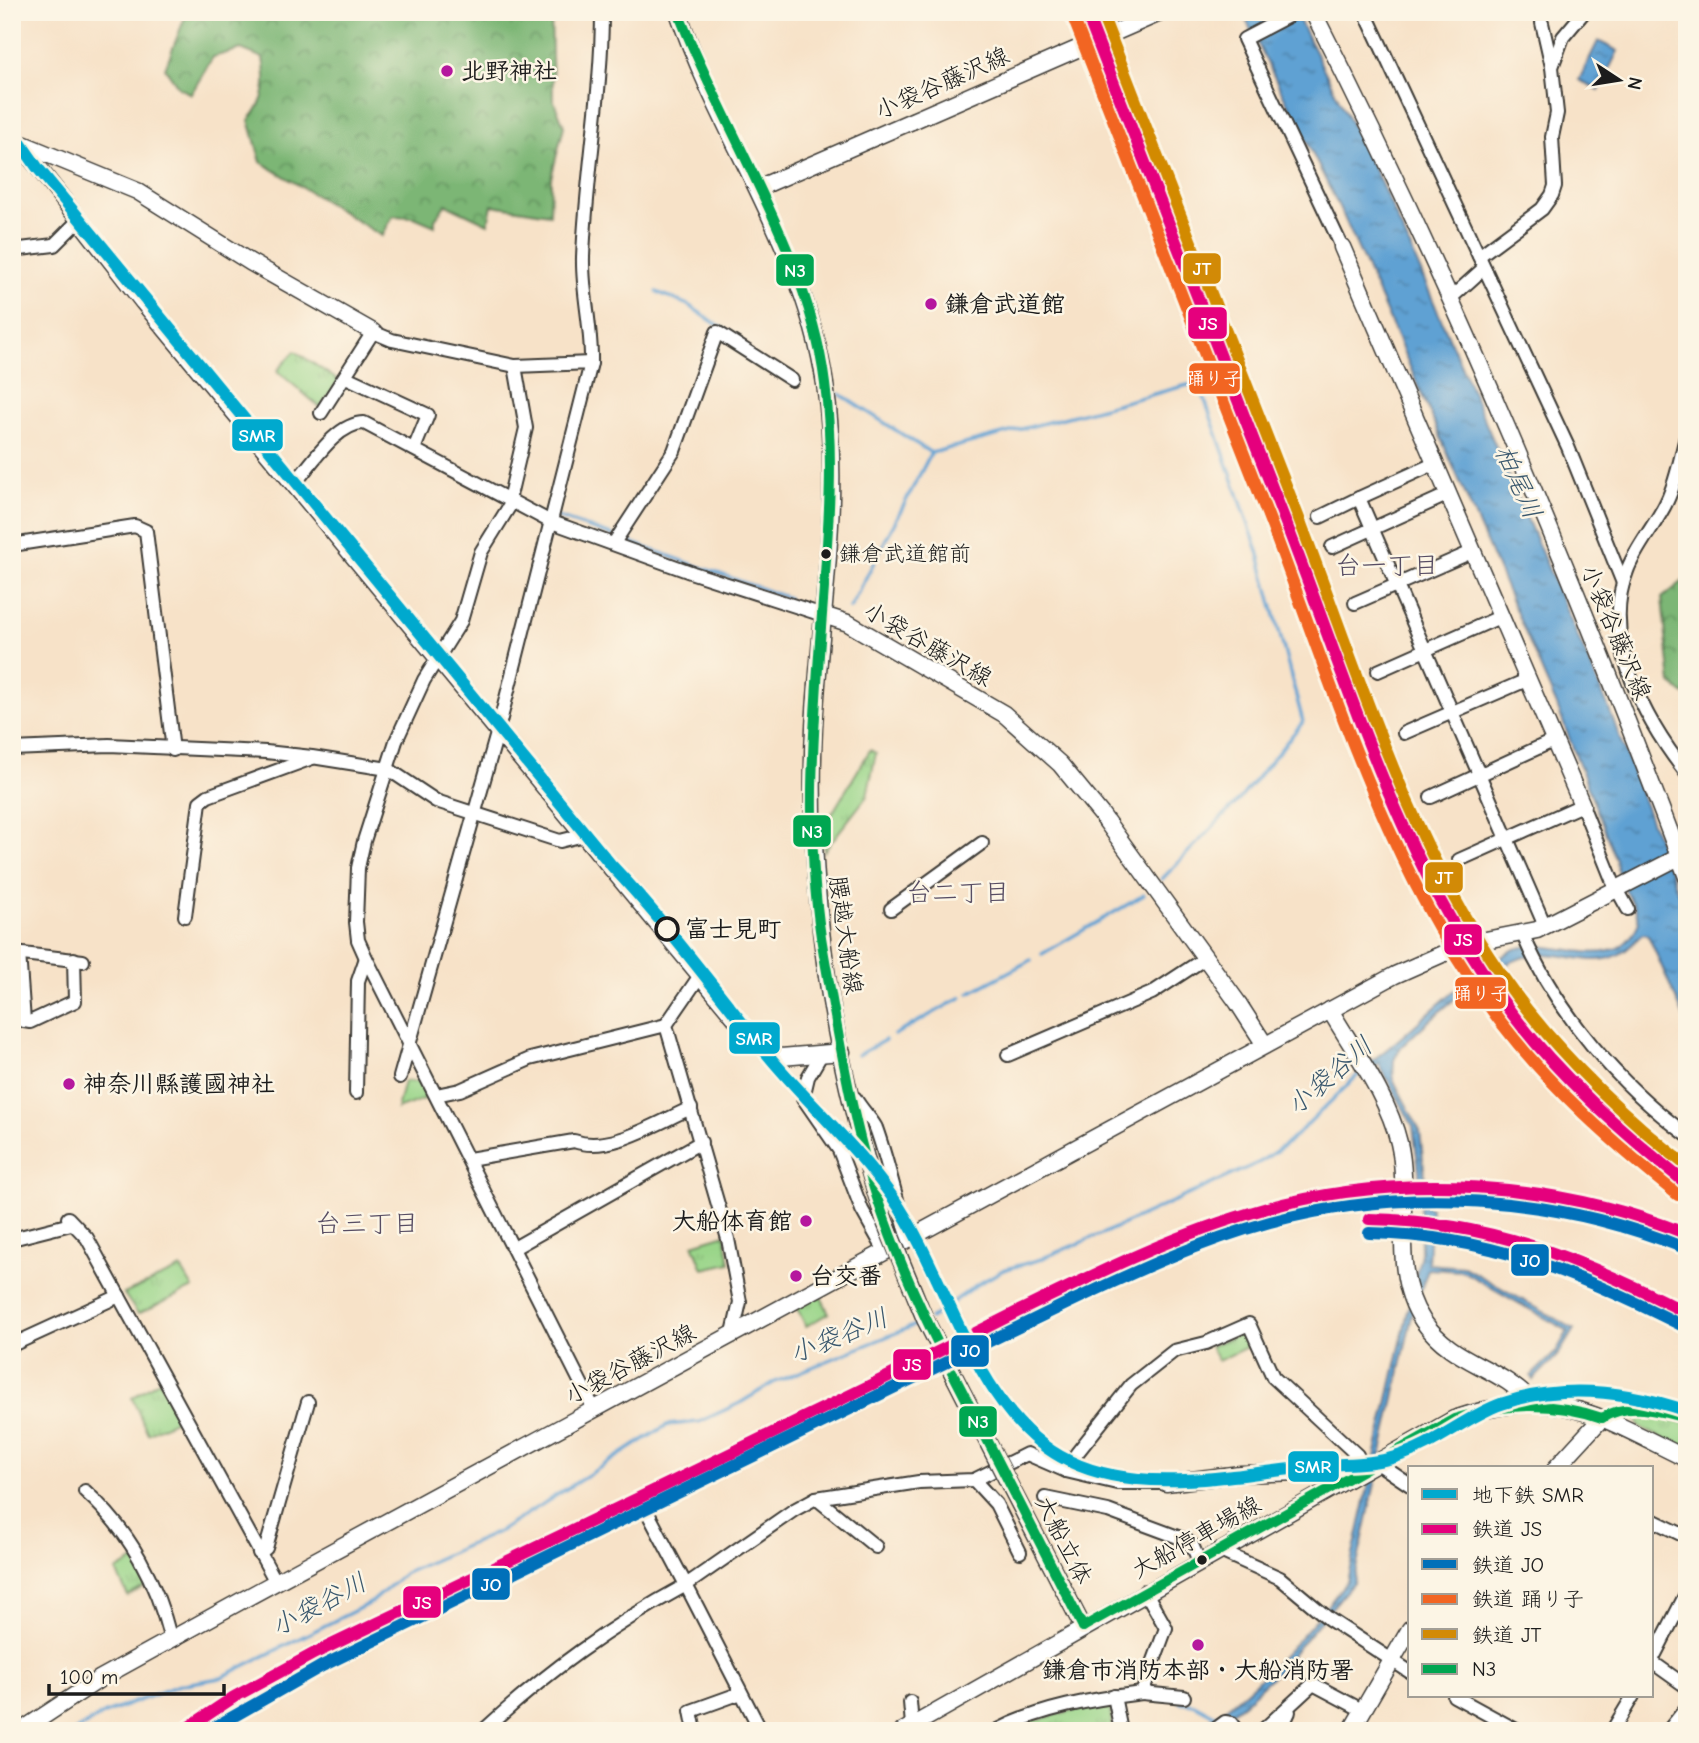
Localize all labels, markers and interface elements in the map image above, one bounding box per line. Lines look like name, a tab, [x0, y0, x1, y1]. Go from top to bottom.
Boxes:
street label: 小袋谷藤沢線	[871, 41, 1013, 125]
north arrow	[1584, 46, 1654, 116]
place label: 北野神社	[461, 57, 557, 85]
marker: 北野神社	[439, 63, 455, 79]
text: N	[1623, 75, 1647, 92]
line badge: JT	[1182, 252, 1222, 285]
line badge: N3	[775, 253, 815, 287]
text: JT	[1193, 258, 1211, 280]
text: N3	[784, 260, 806, 282]
place label: 鎌倉武道館	[945, 290, 1065, 318]
marker: 鎌倉武道館	[923, 296, 939, 312]
line badge: JS	[1187, 306, 1228, 340]
text: JS	[1198, 313, 1218, 335]
line badge: 踊り子	[1188, 362, 1241, 395]
text: 踊り子	[1185, 368, 1243, 390]
line badge: SMR	[231, 418, 284, 452]
text: SMR	[239, 425, 275, 447]
water label: 柏尾川	[1488, 440, 1548, 524]
place label: 鎌倉武道館前	[839, 541, 971, 567]
marker: 鎌倉武道館前	[819, 547, 833, 561]
district label: 台一丁目	[1335, 551, 1439, 581]
street label: 小袋谷藤沢線	[1575, 560, 1657, 704]
street label: 小袋谷藤沢線	[859, 596, 997, 692]
line badge: N3	[792, 814, 832, 848]
text: N3	[801, 821, 823, 843]
line badge: JT	[1424, 861, 1464, 894]
text: JT	[1435, 867, 1453, 889]
street label: 腰越大船線	[824, 874, 868, 996]
district label: 台二丁目	[906, 878, 1010, 908]
place label: 富士見町	[685, 915, 781, 943]
marker: 富士見町	[655, 917, 679, 941]
line badge: JS	[1443, 923, 1483, 956]
text: JS	[1453, 929, 1473, 951]
line badge: 踊り子	[1454, 976, 1507, 1010]
text: 踊り子	[1452, 983, 1510, 1005]
line badge: SMR	[728, 1021, 781, 1055]
text: SMR	[736, 1028, 772, 1050]
water label: 小袋谷川	[1281, 1031, 1379, 1121]
place label: 神奈川縣護國神社	[83, 1070, 275, 1098]
marker: 神奈川縣護國神社	[61, 1076, 77, 1092]
place label: 大船体育館	[672, 1207, 792, 1235]
district label: 台三丁目	[315, 1209, 419, 1239]
marker: 大船体育館	[798, 1213, 814, 1229]
line badge: JO	[1510, 1243, 1550, 1277]
text: JO	[1519, 1250, 1541, 1272]
place label: 台交番	[810, 1262, 882, 1290]
marker: 台交番	[788, 1268, 804, 1284]
water label: 小袋谷川	[785, 1303, 893, 1369]
street label: 小袋谷藤沢線	[560, 1318, 700, 1410]
line badge: JO	[950, 1334, 990, 1368]
text: JO	[959, 1340, 981, 1362]
line badge: JS	[892, 1348, 932, 1381]
text: JS	[902, 1354, 922, 1376]
line badge: N3	[958, 1405, 998, 1438]
text: N3	[967, 1411, 989, 1433]
line badge: SMR	[1287, 1450, 1340, 1483]
text: SMR	[1295, 1456, 1331, 1478]
legend	[1408, 1466, 1654, 1698]
text: 地下鉄 SMR	[1472, 1483, 1584, 1507]
street label: 大船停車場線	[1126, 1490, 1266, 1584]
street label: 大船立体	[1030, 1491, 1098, 1589]
text: 鉄道 JS	[1472, 1517, 1542, 1541]
unlabelled marker	[1195, 1553, 1209, 1567]
text: 鉄道 JO	[1472, 1553, 1544, 1577]
water label: 小袋谷川	[266, 1567, 372, 1643]
line badge: JO	[471, 1567, 511, 1601]
text: JO	[480, 1574, 502, 1596]
line badge: JS	[402, 1585, 442, 1619]
text: 鉄道 踊り子	[1472, 1587, 1584, 1611]
text: JS	[412, 1592, 432, 1614]
text: 鉄道 JT	[1472, 1623, 1542, 1647]
marker: 鎌倉市消防本部・大船消防署	[1190, 1637, 1206, 1653]
scale bar	[49, 1652, 224, 1696]
place label: 鎌倉市消防本部・大船消防署	[1042, 1656, 1354, 1684]
text: N3	[1472, 1657, 1496, 1681]
text: 100 m	[60, 1665, 118, 1689]

